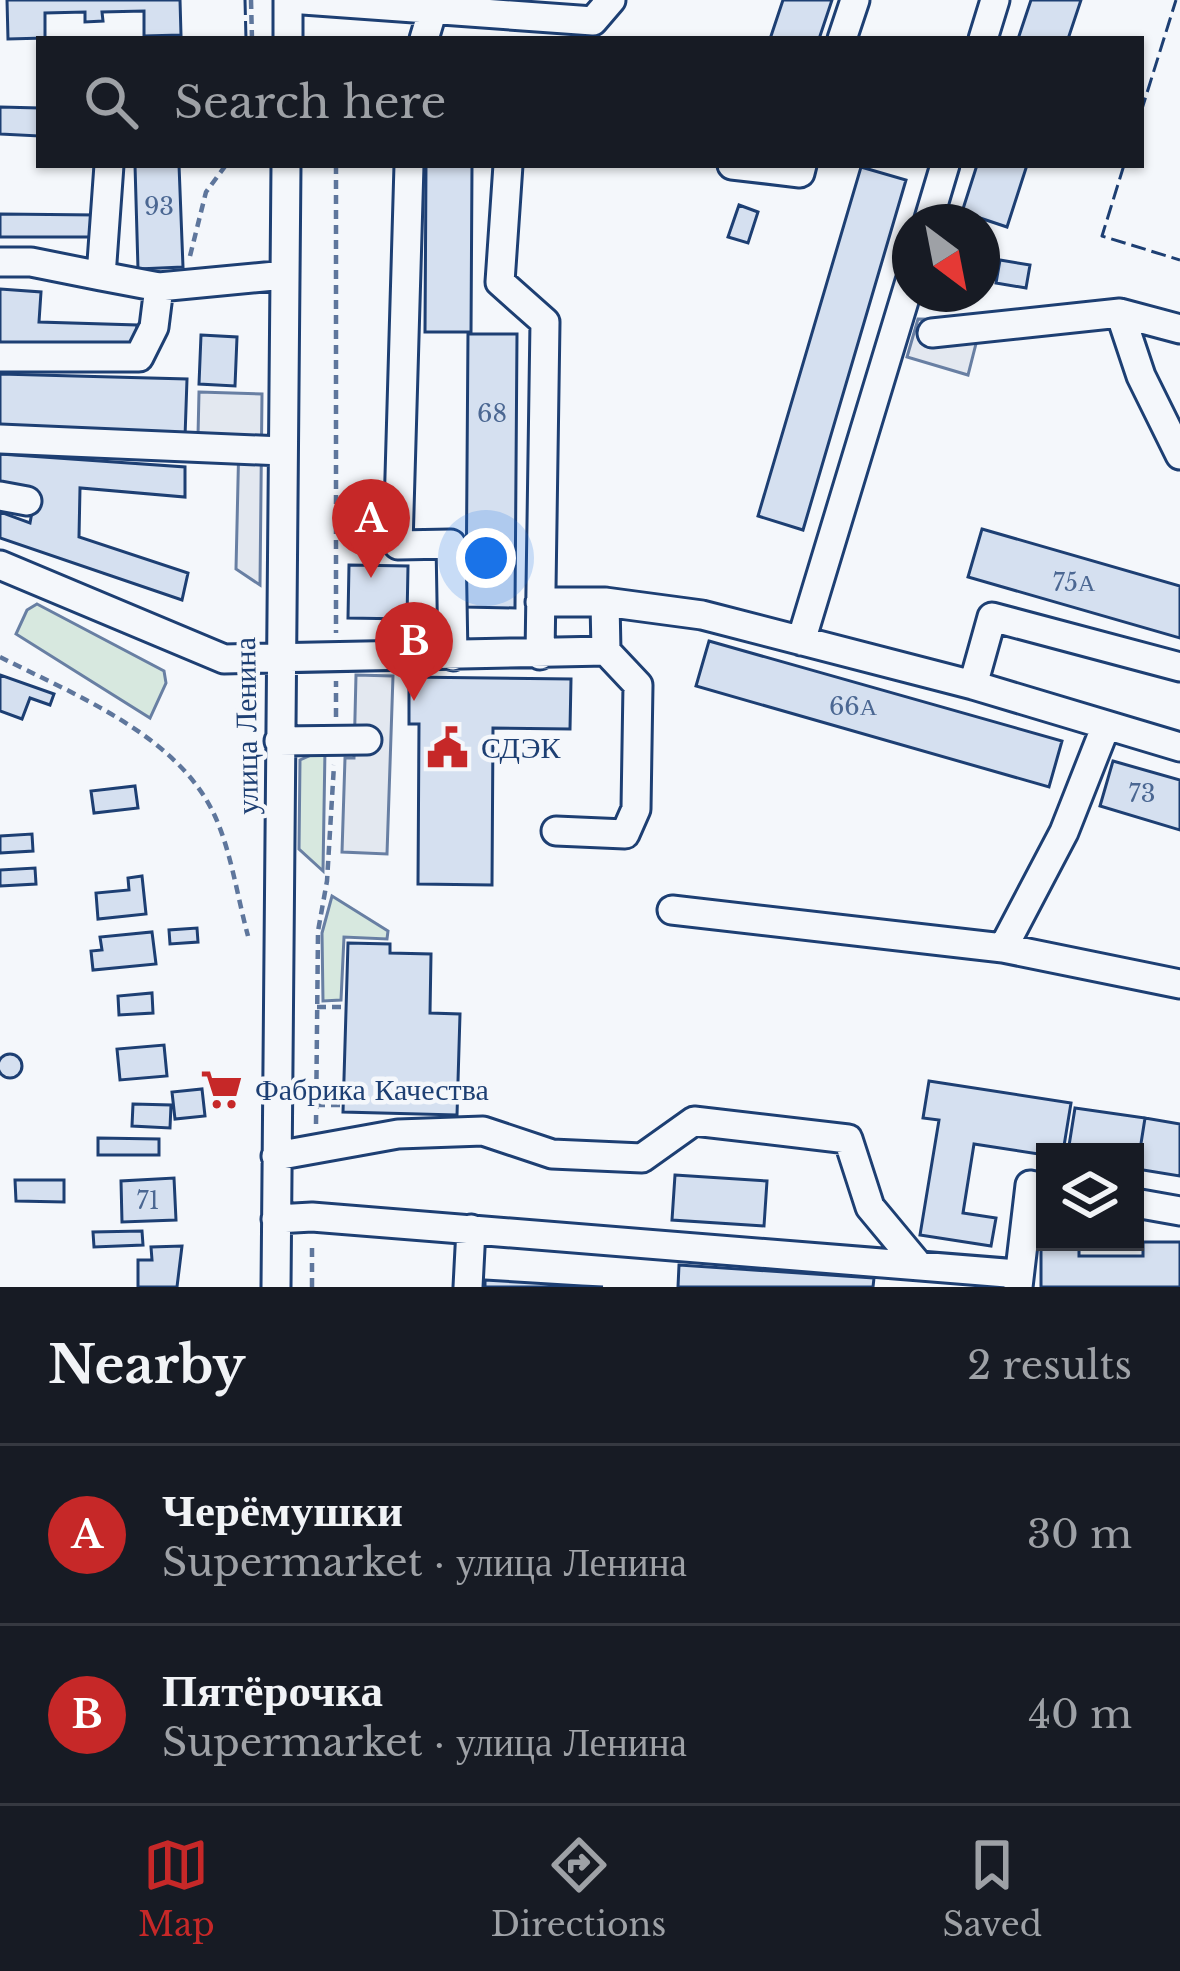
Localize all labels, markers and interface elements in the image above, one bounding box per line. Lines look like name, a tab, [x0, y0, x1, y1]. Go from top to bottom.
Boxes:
search box	[36, 36, 1144, 168]
icon: search	[78, 69, 144, 135]
text: Search here	[174, 74, 446, 130]
house number: 93	[144, 192, 174, 221]
north arrow	[892, 204, 1000, 312]
house number: 68	[477, 399, 507, 428]
pin: A	[332, 479, 410, 578]
your location	[456, 528, 516, 588]
house number: 75А	[1053, 568, 1096, 597]
pin: B	[375, 602, 453, 701]
street label: улица Ленина	[226, 637, 266, 815]
house number: 66А	[829, 692, 878, 721]
public building icon: СДЭК	[424, 724, 470, 770]
place label: СДЭК	[481, 729, 562, 766]
house number: 73	[1129, 779, 1155, 808]
supermarket icon: Фабрика Качества	[198, 1066, 244, 1112]
place label: Фабрика Качества	[255, 1071, 489, 1108]
map controls	[1036, 1143, 1144, 1251]
button: layers	[1036, 1143, 1144, 1251]
house number: 71	[137, 1186, 159, 1215]
text: Nearby	[48, 1334, 245, 1397]
text: 2 results	[967, 1341, 1132, 1390]
text: Черёмушки	[162, 1482, 403, 1538]
text: A	[71, 1510, 103, 1559]
text: 30 m	[1027, 1510, 1132, 1559]
text: Supermarket · улица Ленина	[162, 1538, 687, 1587]
text: Пятёрочка	[162, 1662, 383, 1718]
text: B	[71, 1690, 103, 1739]
text: 40 m	[1028, 1690, 1132, 1739]
text: Supermarket · улица Ленина	[162, 1718, 687, 1767]
tab: Map	[138, 1832, 215, 1945]
tab: Directions	[491, 1832, 666, 1945]
tab: Saved	[942, 1832, 1042, 1945]

